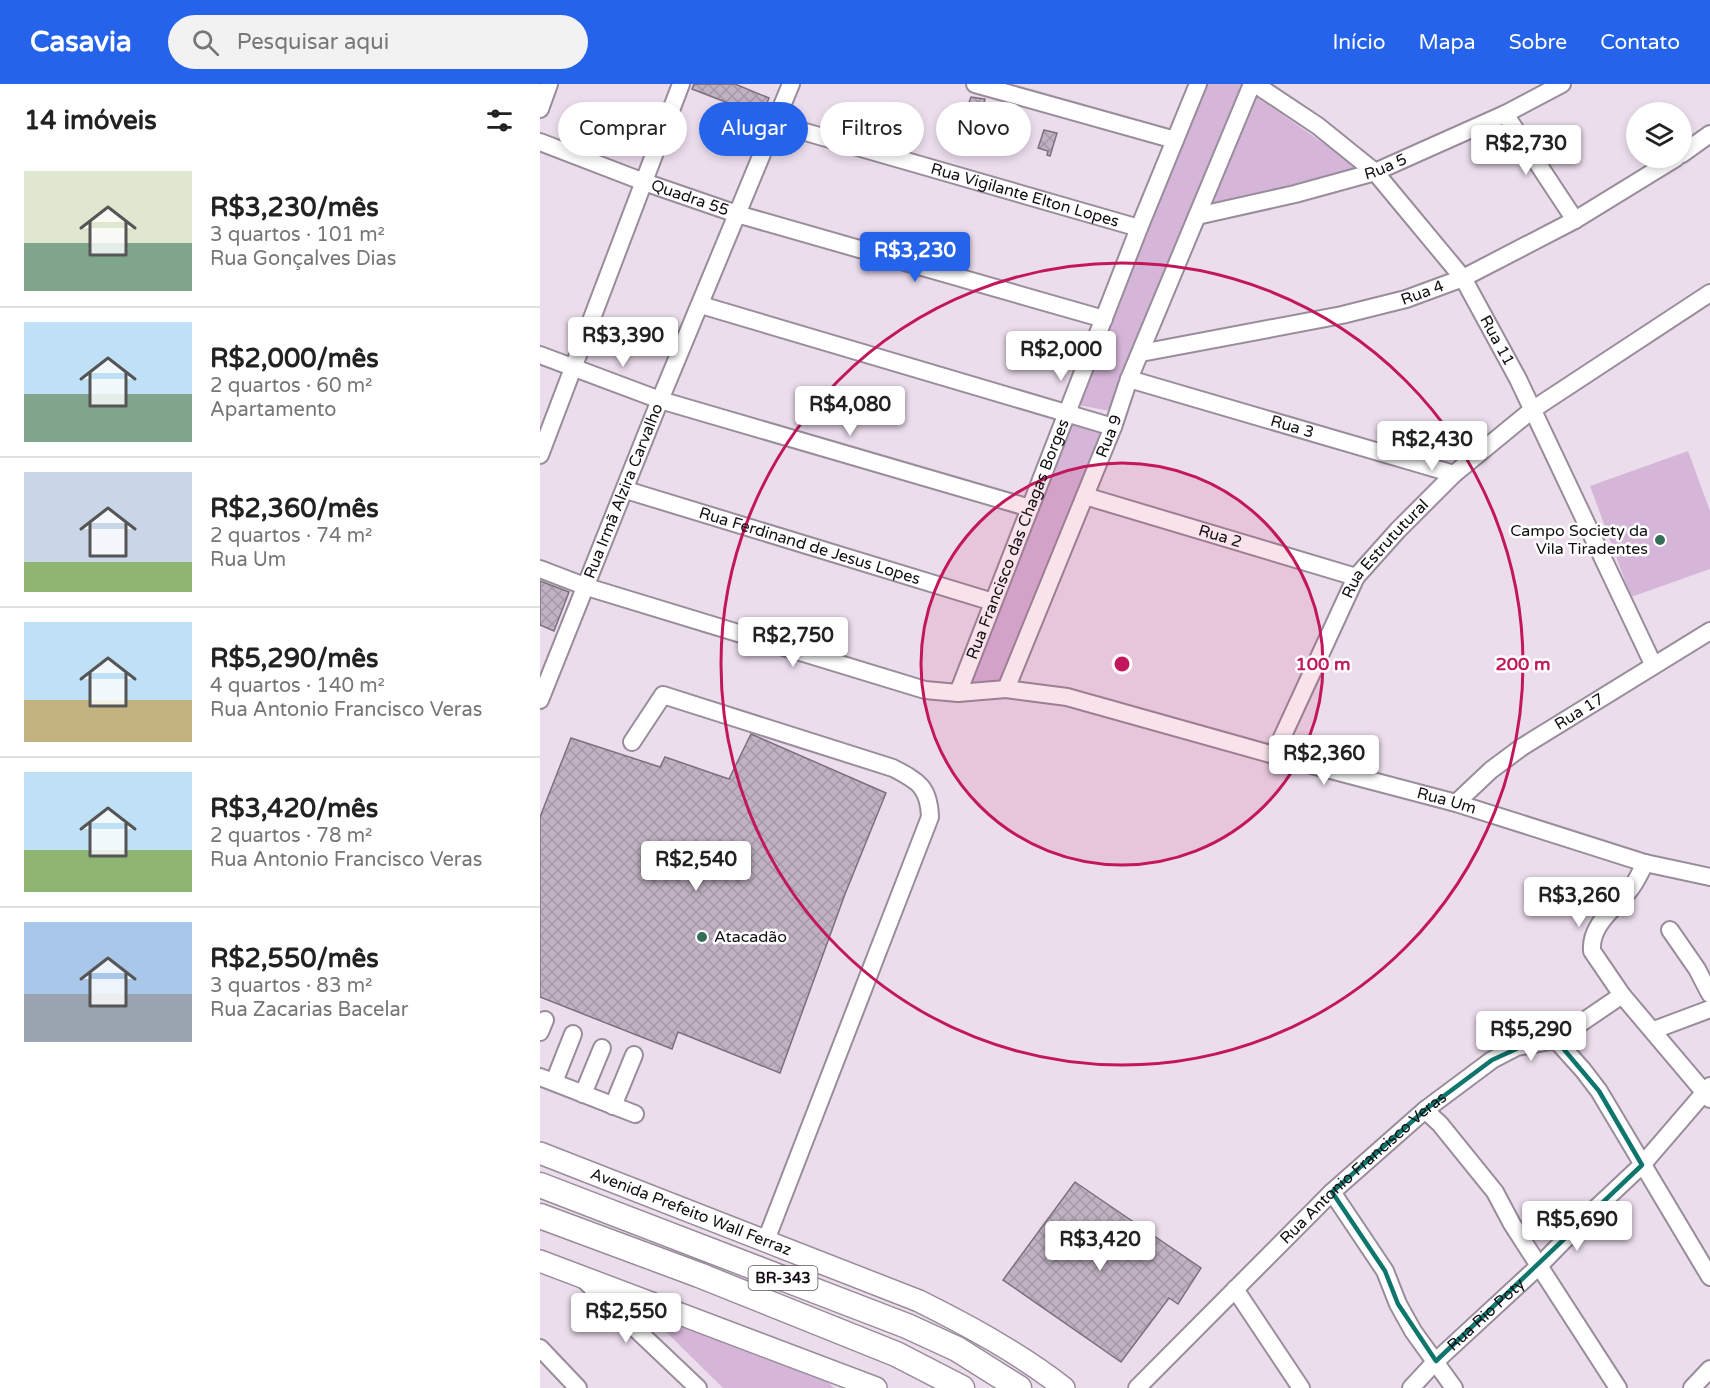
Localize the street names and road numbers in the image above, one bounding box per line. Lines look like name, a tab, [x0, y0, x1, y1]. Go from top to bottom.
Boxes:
street label: Rua 5	[1362, 149, 1410, 184]
street label: Rua Vigilante Elton Lopes	[928, 159, 1121, 232]
street label: Quadra 55	[648, 175, 732, 220]
street label: Rua 4	[1398, 276, 1447, 310]
street label: Rua 11	[1475, 312, 1519, 369]
street label: Rua Irmã Alzira Carvalho	[580, 401, 668, 582]
street label: Rua 3	[1268, 411, 1316, 443]
street label: Rua 9	[1092, 412, 1126, 461]
street label: Rua Francisco das Chagas Borges	[962, 416, 1074, 662]
street label: Rua Estrututural	[1338, 495, 1433, 602]
street label: Rua Ferdinand de Jesus Lopes	[697, 503, 923, 589]
street label: Rua 2	[1196, 520, 1244, 552]
street label: Rua 17	[1551, 689, 1608, 734]
street label: Rua Um	[1415, 783, 1479, 819]
street label: Rua Antonio Francisco Veras	[1276, 1087, 1451, 1248]
street label: Avenida Prefeito Wall Ferraz	[588, 1164, 794, 1260]
road number: BR-343	[748, 1266, 818, 1290]
street label: Rua Rio Poty	[1443, 1274, 1529, 1355]

